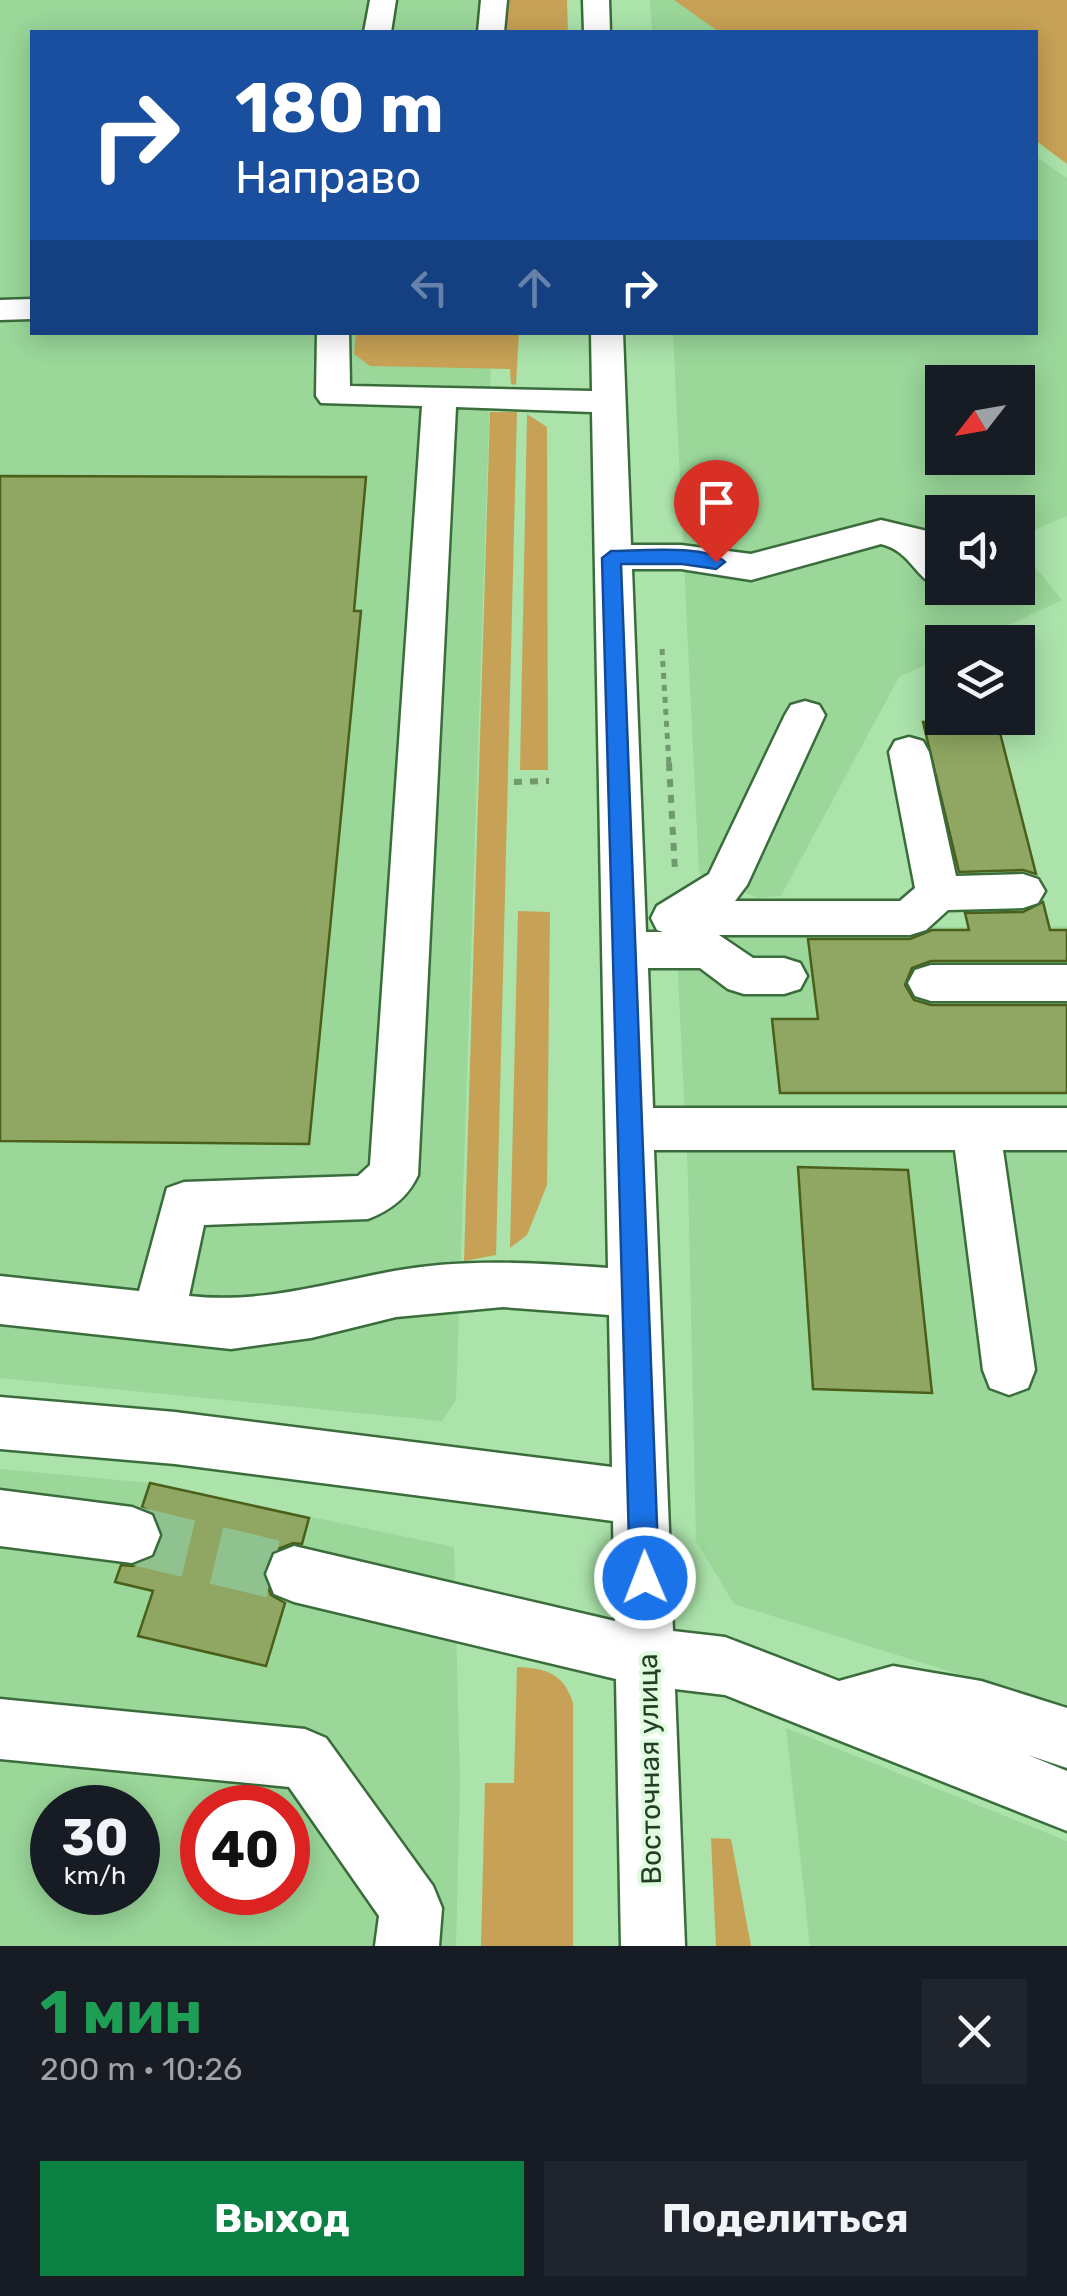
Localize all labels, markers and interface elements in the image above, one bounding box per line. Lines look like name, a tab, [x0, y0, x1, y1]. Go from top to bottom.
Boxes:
text: 180 m	[235, 67, 444, 150]
icon: right	[70, 70, 200, 200]
text: Направо	[235, 151, 421, 204]
icon: left	[402, 260, 457, 315]
icon: ahead	[507, 260, 562, 315]
icon: right	[612, 260, 667, 315]
north arrow	[925, 365, 1035, 475]
map controls	[925, 365, 1035, 735]
pin	[674, 460, 759, 563]
icon: arrive	[689, 475, 744, 530]
button: sound	[925, 495, 1035, 605]
button: layers	[925, 625, 1035, 735]
position arrow	[593, 1526, 697, 1630]
street label: Восточная улица	[631, 1653, 668, 1885]
speed limit sign: 40	[180, 1785, 310, 1915]
text: 30	[62, 1808, 128, 1868]
text: km/h	[64, 1861, 126, 1890]
text: 1 мин	[40, 1977, 203, 2048]
button: close	[922, 1979, 1027, 2084]
text: 200 m · 10:26	[40, 2050, 242, 2088]
button: Выход	[40, 2161, 524, 2276]
button: Поделиться	[544, 2161, 1027, 2276]

